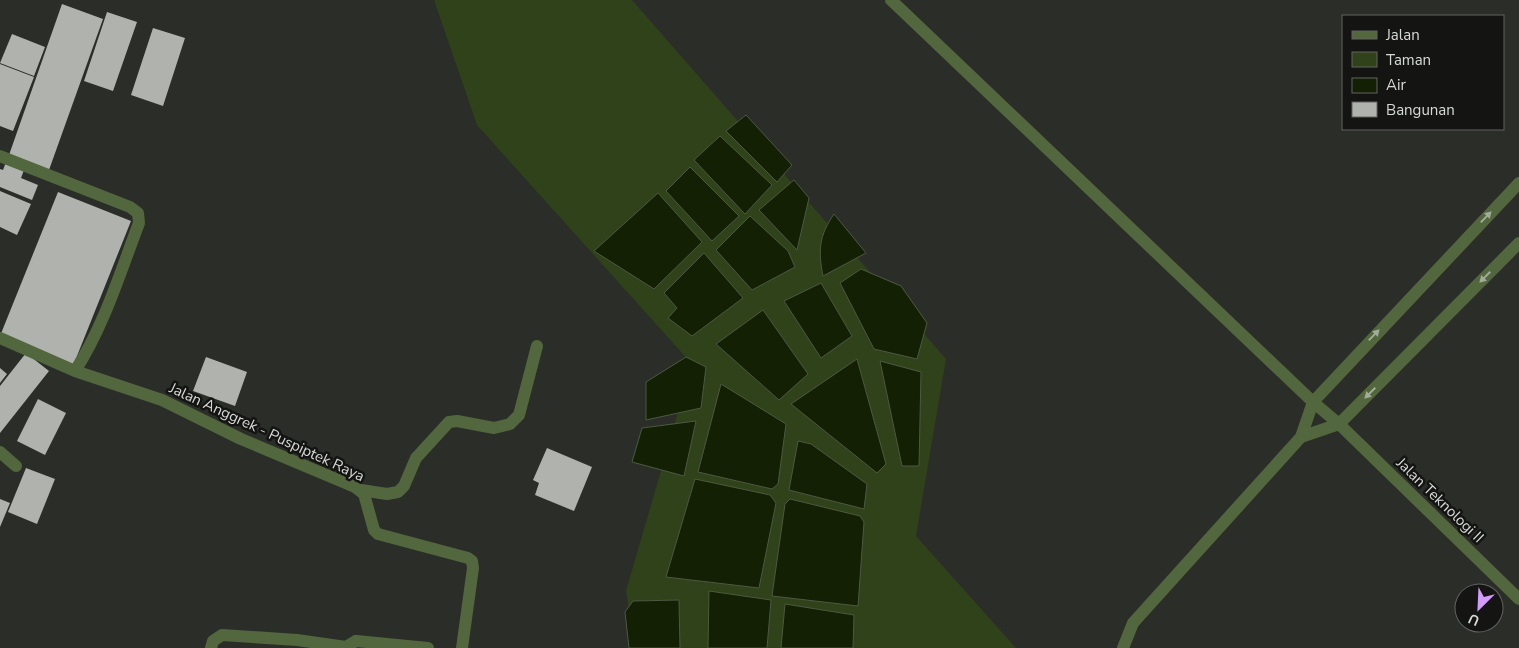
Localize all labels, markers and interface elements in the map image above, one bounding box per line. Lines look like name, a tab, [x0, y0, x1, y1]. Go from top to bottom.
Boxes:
legend	[1342, 15, 1504, 130]
text: Jalan	[1385, 25, 1420, 45]
text: Taman	[1386, 50, 1431, 70]
text: Air	[1386, 75, 1406, 95]
text: Bangunan	[1386, 100, 1455, 120]
one-way arrow	[1480, 211, 1492, 223]
one-way arrow	[1479, 271, 1491, 283]
one-way arrow	[1368, 329, 1380, 341]
street label: Jalan Anggrek - Puspiptek Raya	[165, 377, 368, 486]
one-way arrow	[1364, 386, 1376, 398]
street label: Jalan Teknologi II	[1391, 452, 1488, 547]
north arrow	[1454, 583, 1504, 633]
text: U	[1465, 609, 1483, 630]

